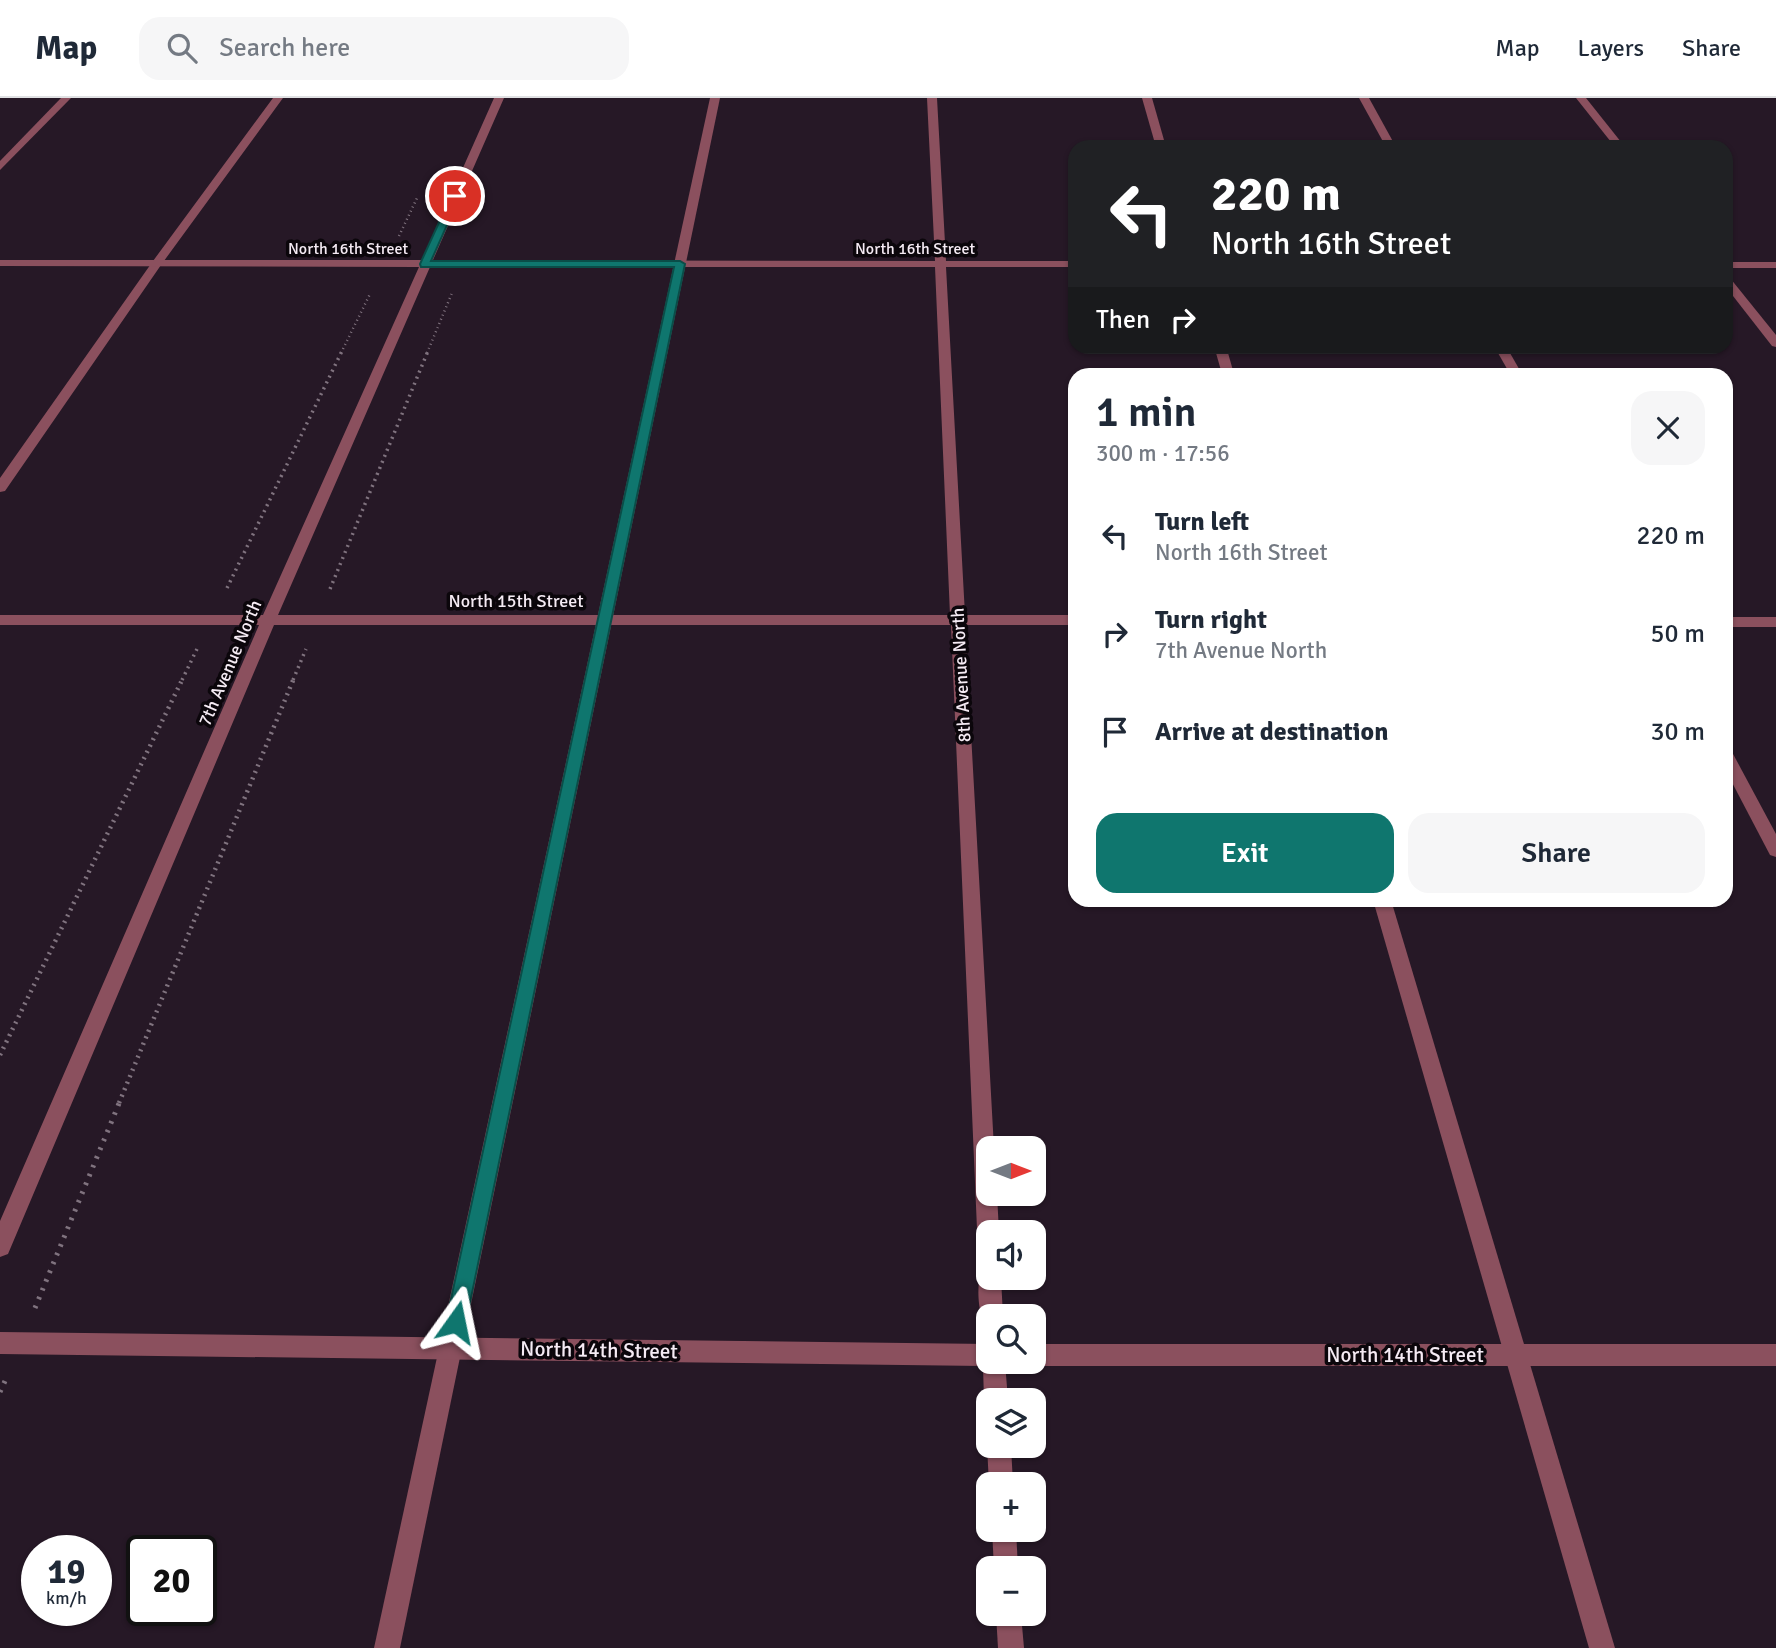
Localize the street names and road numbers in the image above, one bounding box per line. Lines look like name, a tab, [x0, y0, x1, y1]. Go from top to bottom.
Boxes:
street label: North 16th Street	[288, 239, 408, 259]
street label: North 16th Street	[855, 239, 975, 259]
street label: North 15th Street	[448, 590, 584, 612]
street label: 7th Avenue North	[194, 597, 266, 729]
street label: 8th Avenue North	[946, 607, 976, 743]
street label: North 14th Street	[520, 1336, 678, 1364]
street label: North 14th Street	[1326, 1342, 1484, 1368]

